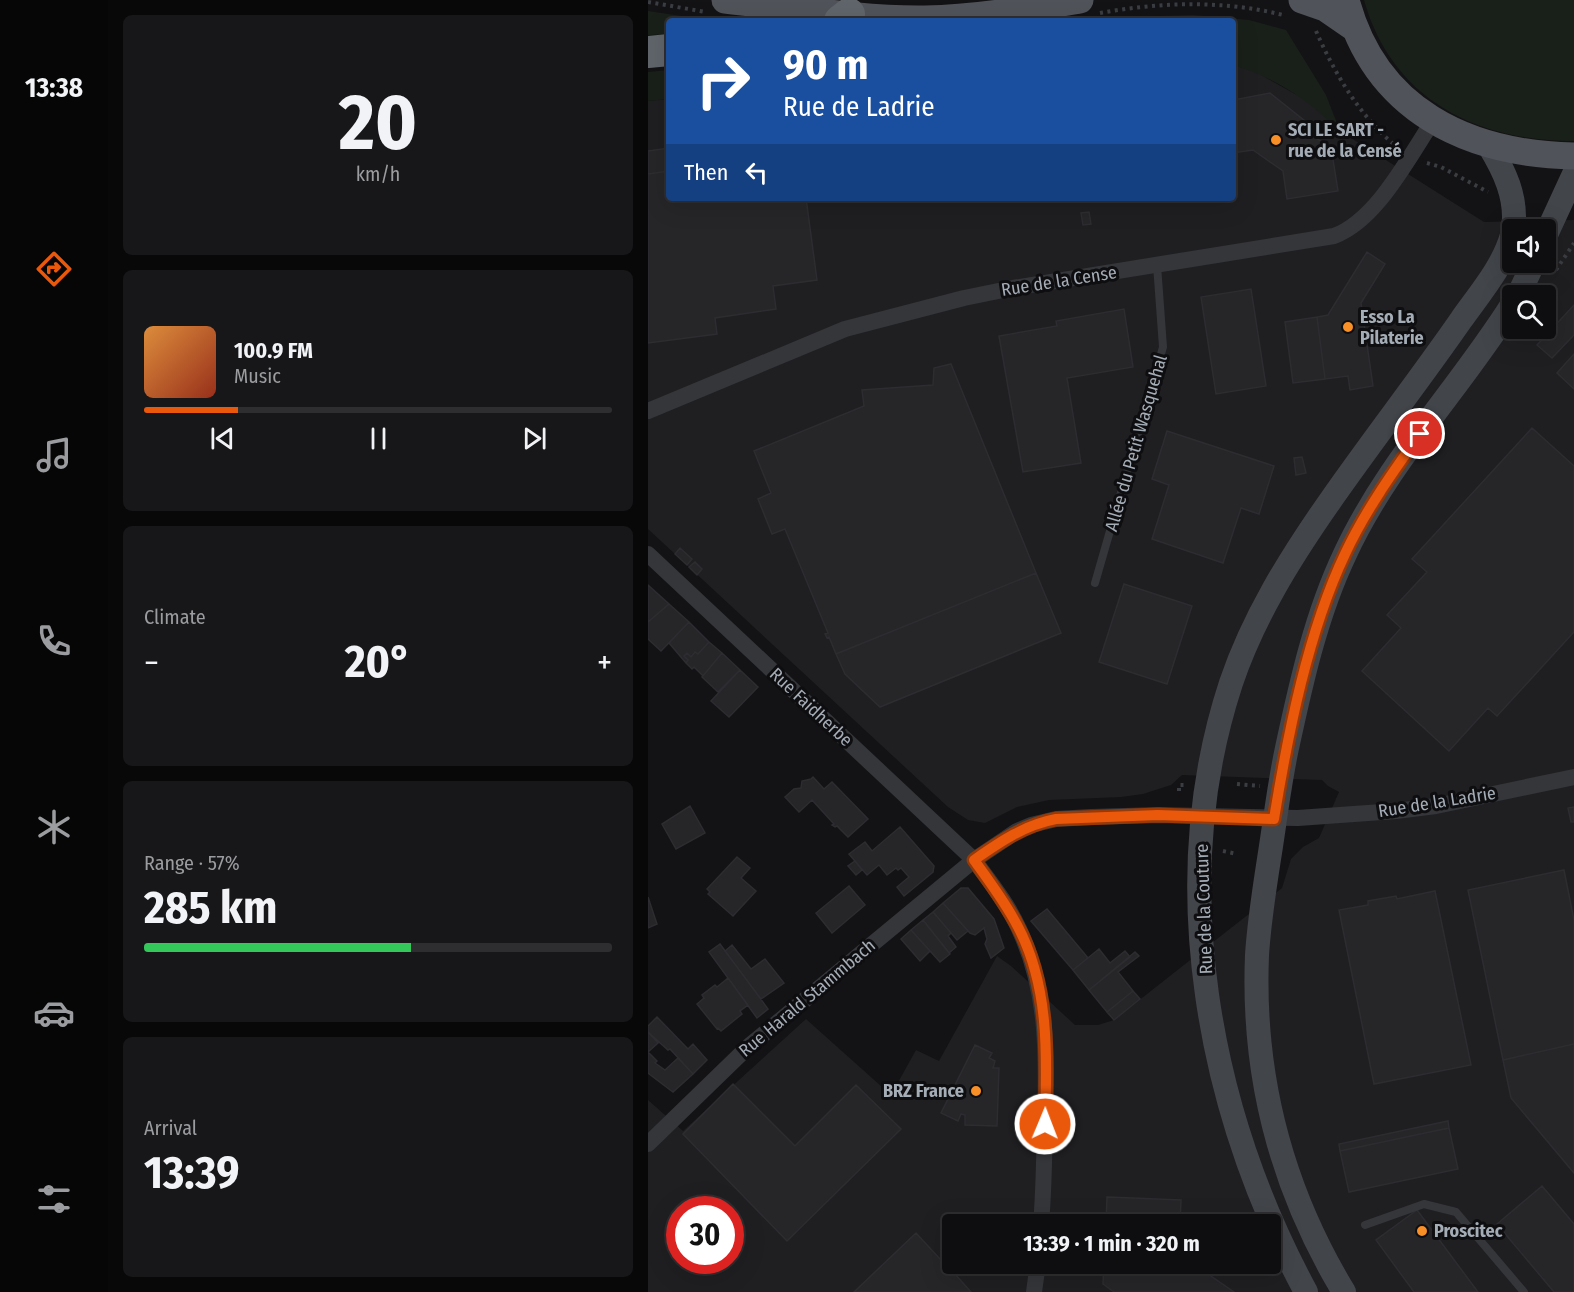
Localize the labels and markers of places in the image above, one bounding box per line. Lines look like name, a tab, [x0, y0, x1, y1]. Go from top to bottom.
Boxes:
place label: SCI LE SART - rue de la Censé	[1288, 119, 1402, 162]
marker: SCI LE SART - rue de la Censé	[1269, 133, 1283, 147]
place label: Esso La Pilaterie	[1360, 306, 1424, 349]
marker: Esso La Pilaterie	[1341, 320, 1355, 334]
pin	[1394, 408, 1445, 459]
place label: BRZ France	[883, 1080, 964, 1102]
marker: BRZ France	[969, 1084, 983, 1098]
place label: Proscitec	[1434, 1220, 1503, 1242]
marker: Proscitec	[1415, 1224, 1429, 1238]

